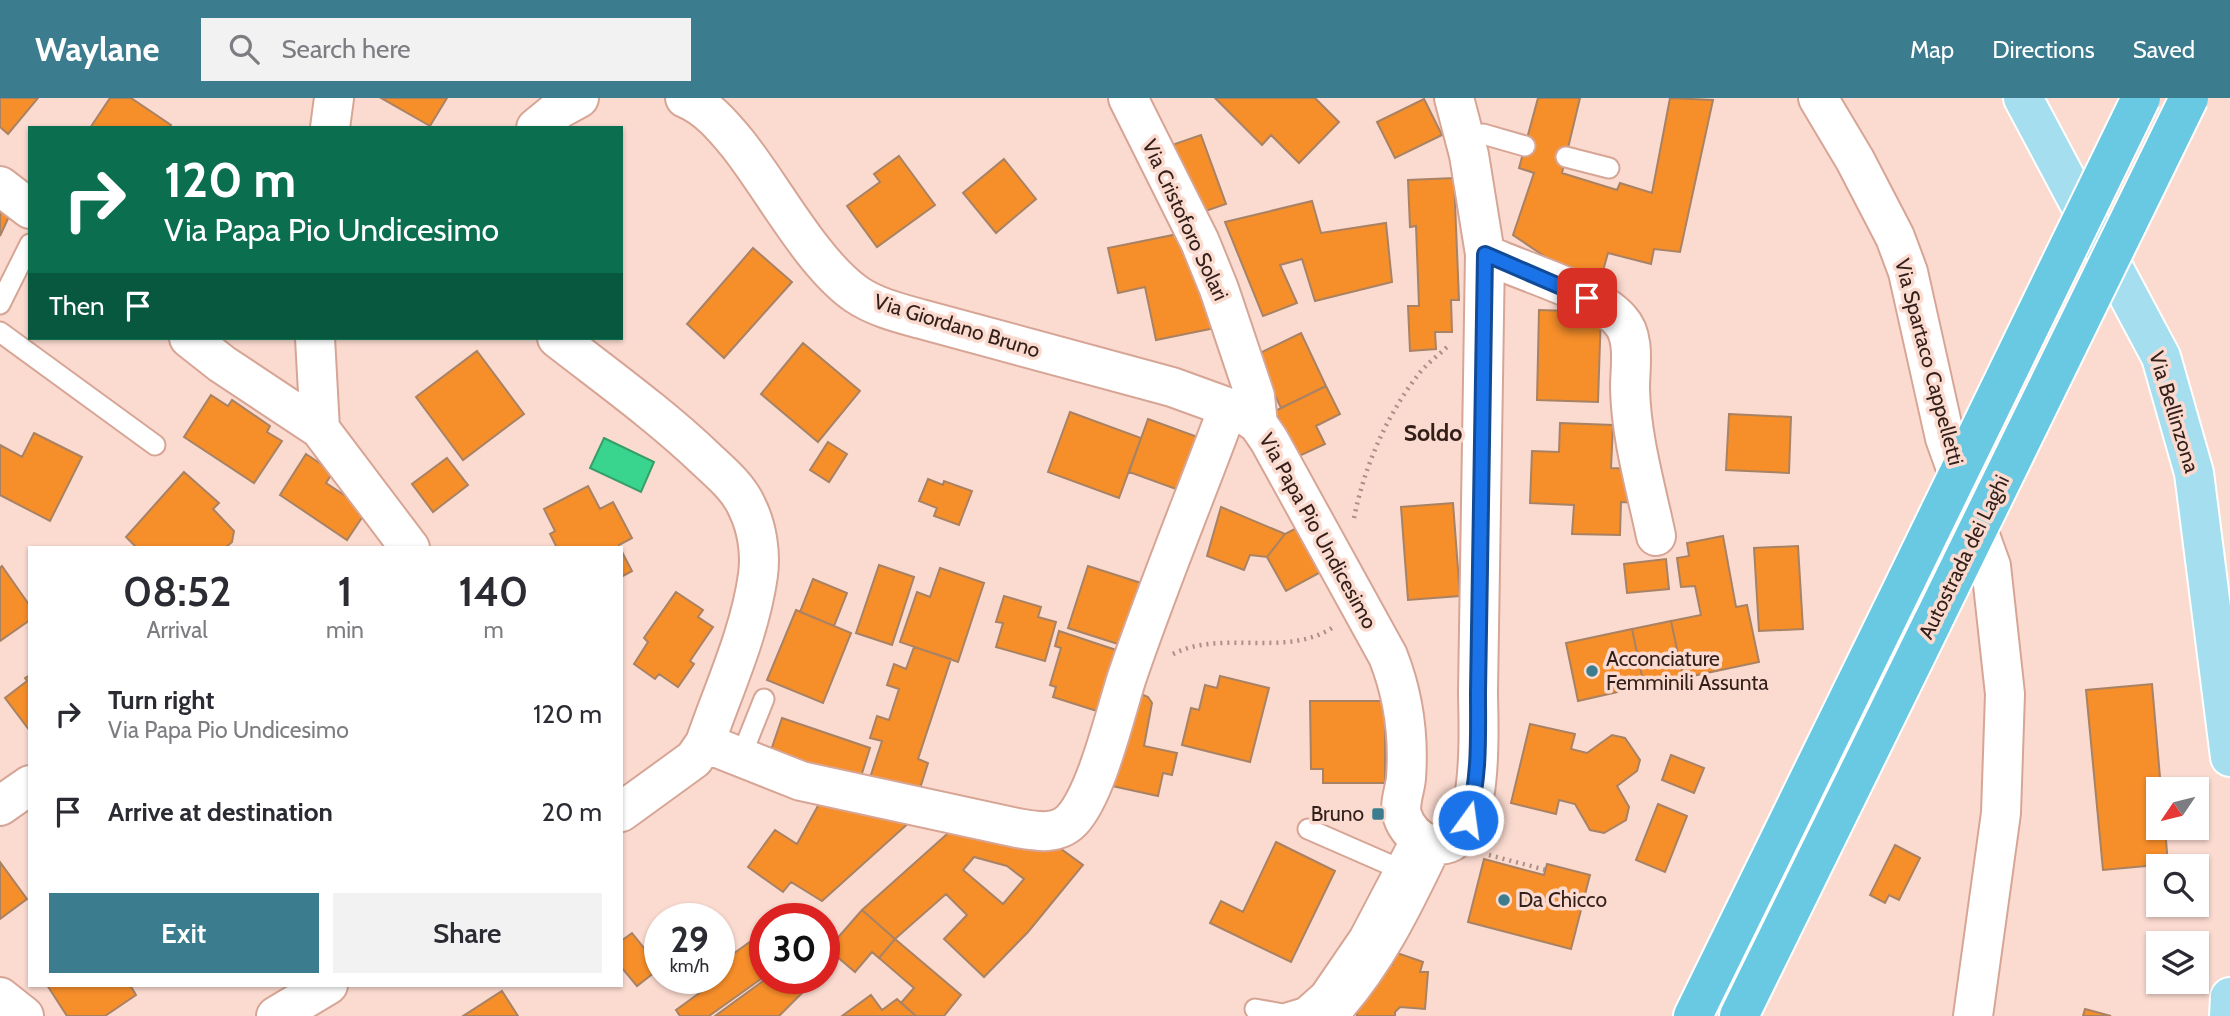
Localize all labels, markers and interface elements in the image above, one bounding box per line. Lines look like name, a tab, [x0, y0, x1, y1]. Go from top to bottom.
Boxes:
search box	[201, 18, 691, 81]
text: Waylane	[35, 29, 159, 69]
icon: search	[225, 30, 263, 68]
text: Search here	[281, 33, 411, 65]
text: Map	[1910, 35, 1954, 64]
text: Directions	[1992, 35, 2095, 64]
text: Saved	[2133, 35, 2195, 64]
street label: Via Cristoforo Solari	[1137, 135, 1234, 304]
text: 120 m	[164, 150, 296, 209]
icon: right	[49, 154, 140, 245]
text: Via Papa Pio Undicesimo	[164, 210, 499, 249]
street label: Via Spartaco Cappelletti	[1890, 256, 1969, 468]
pin	[1557, 268, 1617, 328]
icon: arrive	[1568, 279, 1606, 317]
icon: arrive	[119, 287, 157, 325]
street label: Via Giordano Bruno	[871, 288, 1043, 363]
text: Then	[49, 290, 105, 322]
street label: Via Bellinzona	[2144, 348, 2205, 475]
district label: Soldo	[1404, 419, 1462, 447]
street label: Via Papa Pio Undicesimo	[1254, 429, 1383, 633]
street label: Autostrada dei Laghi	[1913, 471, 2014, 643]
text: 08:52	[123, 565, 231, 617]
text: 1	[338, 565, 352, 617]
text: 140	[459, 565, 528, 617]
text: Arrival	[146, 616, 208, 644]
text: min	[326, 616, 364, 644]
text: m	[483, 616, 504, 644]
place label: Acconciature Femminili Assunta	[1606, 646, 1768, 695]
marker: Acconciature Femminili Assunta	[1584, 663, 1600, 679]
text: Turn right	[108, 684, 214, 716]
icon: right	[49, 695, 87, 733]
text: 120 m	[533, 698, 602, 730]
text: Via Papa Pio Undicesimo	[108, 716, 349, 744]
north arrow	[2146, 777, 2208, 840]
map controls	[2146, 777, 2209, 994]
position arrow	[1431, 783, 1505, 857]
icon: arrive	[49, 793, 87, 831]
text: Arrive at destination	[108, 796, 333, 828]
text: 20 m	[542, 796, 602, 828]
place label: Bruno	[1311, 801, 1364, 826]
marker: Bruno	[1370, 806, 1386, 822]
button: search	[2146, 854, 2209, 917]
place label: Da Chicco	[1518, 887, 1607, 912]
marker: Da Chicco	[1496, 892, 1512, 908]
button: Exit	[49, 893, 319, 973]
button: Share	[333, 893, 602, 973]
speed limit sign: 30	[749, 903, 840, 994]
text: 29	[670, 918, 709, 961]
button: layers	[2146, 931, 2209, 994]
text: km/h	[670, 955, 709, 977]

